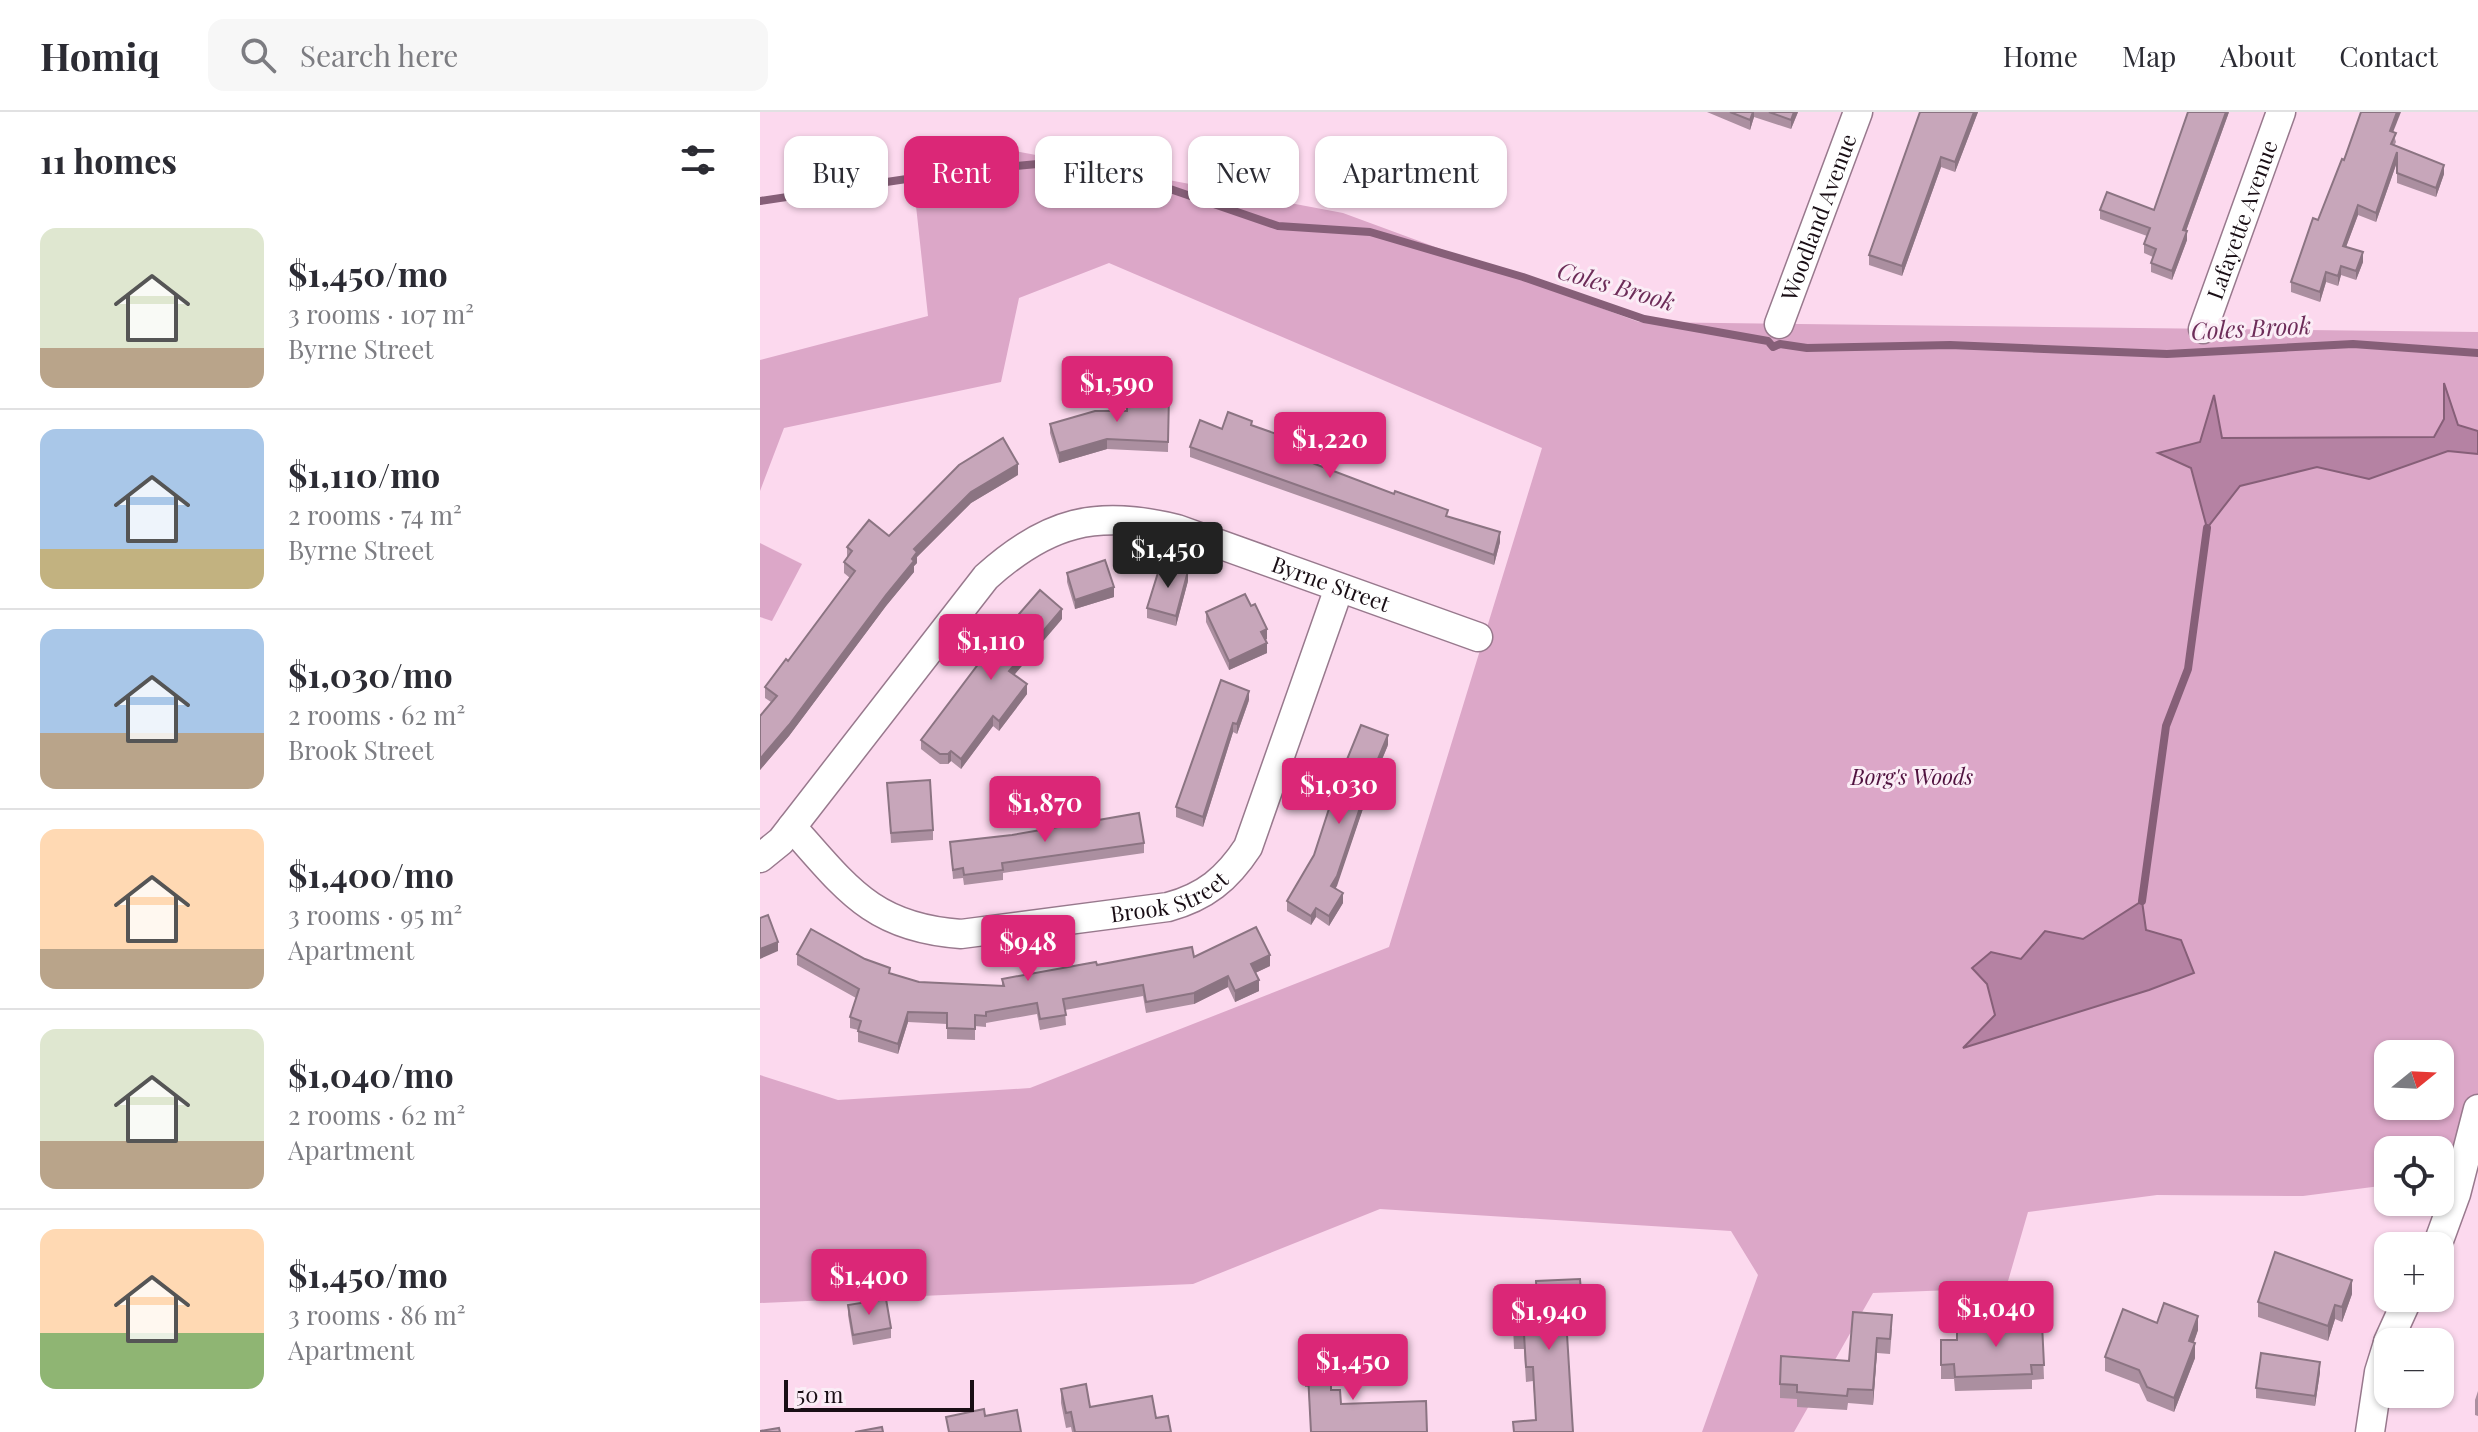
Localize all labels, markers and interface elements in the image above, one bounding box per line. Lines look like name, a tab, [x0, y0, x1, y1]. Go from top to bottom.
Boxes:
search box	[208, 19, 768, 91]
text: Homiq	[40, 30, 160, 81]
icon: search	[236, 33, 280, 77]
text: Search here	[300, 35, 458, 75]
text: Home	[2003, 37, 2078, 74]
text: Map	[2122, 37, 2176, 74]
text: About	[2220, 37, 2295, 74]
text: Contact	[2339, 37, 2438, 74]
street label: Woodland Avenue	[1773, 129, 1863, 305]
chip: Buy	[784, 136, 888, 208]
chip: Rent	[904, 136, 1019, 208]
chip: Filters	[1035, 136, 1172, 208]
chip: New	[1188, 136, 1299, 208]
chip: Apartment	[1315, 136, 1507, 208]
street label: Lafayette Avenue	[2199, 136, 2284, 303]
text: 11 homes	[40, 137, 177, 183]
icon: filters	[676, 138, 720, 182]
text: $1,450/mo	[288, 250, 448, 296]
water label: Coles Brook	[1554, 253, 1679, 317]
icon: home	[104, 260, 200, 356]
text: 3 rooms · 107 m²	[288, 296, 474, 331]
water label: Coles Brook	[2190, 308, 2312, 346]
text: Byrne Street	[288, 331, 434, 366]
pin: $1,590	[1052, 356, 1182, 424]
text: $1,590	[1080, 364, 1154, 399]
pin: $1,220	[1265, 412, 1395, 480]
text: $1,220	[1292, 420, 1368, 455]
text: $1,110/mo	[288, 451, 440, 497]
icon: home	[104, 461, 200, 557]
text: 2 rooms · 74 m²	[288, 497, 462, 532]
pin: $1,450	[1103, 522, 1233, 590]
text: $1,450	[1131, 530, 1205, 565]
text: Byrne Street	[288, 532, 434, 567]
street label: Byrne Street	[1268, 548, 1395, 619]
pin: $1,110	[926, 614, 1056, 682]
text: $1,110	[957, 622, 1025, 657]
text: $1,030/mo	[288, 651, 453, 697]
icon: home	[104, 661, 200, 757]
text: 2 rooms · 62 m²	[288, 697, 465, 732]
text: Brook Street	[288, 732, 434, 767]
pin: $1,030	[1274, 758, 1404, 826]
park label: Borg's Woods	[1850, 761, 1974, 791]
text: $1,030	[1300, 766, 1378, 801]
pin: $1,870	[980, 776, 1110, 844]
text: $1,870	[1007, 784, 1083, 819]
text: $1,400/mo	[288, 851, 454, 897]
icon: home	[104, 861, 200, 957]
street label: Brook Street	[1108, 863, 1235, 928]
text: 3 rooms · 95 m²	[288, 897, 462, 932]
pin: $948	[981, 915, 1075, 983]
text: $948	[999, 923, 1057, 958]
text: Apartment	[288, 932, 414, 967]
north arrow	[2374, 1040, 2454, 1120]
map controls	[2374, 1040, 2454, 1408]
text: $1,040/mo	[288, 1051, 454, 1097]
icon: home	[104, 1061, 200, 1157]
text: 2 rooms · 62 m²	[288, 1097, 465, 1132]
text: Apartment	[288, 1132, 414, 1167]
button: locate	[2374, 1136, 2454, 1216]
button: +	[2374, 1232, 2454, 1312]
pin: $1,400	[804, 1249, 934, 1317]
text: $1,450/mo	[288, 1251, 448, 1297]
text: $1,400	[829, 1257, 909, 1292]
icon: home	[104, 1261, 200, 1357]
pin: $1,040	[1931, 1281, 2061, 1349]
pin: $1,940	[1484, 1284, 1614, 1352]
text: $1,040	[1957, 1289, 2035, 1324]
text: $1,940	[1511, 1292, 1587, 1327]
text: 3 rooms · 86 m²	[288, 1297, 466, 1332]
button: −	[2374, 1328, 2454, 1408]
text: Apartment	[288, 1332, 414, 1367]
pin: $1,450	[1288, 1334, 1418, 1402]
text: $1,450	[1316, 1342, 1390, 1377]
scale bar	[784, 1376, 974, 1412]
text: 50 m	[796, 1379, 843, 1409]

